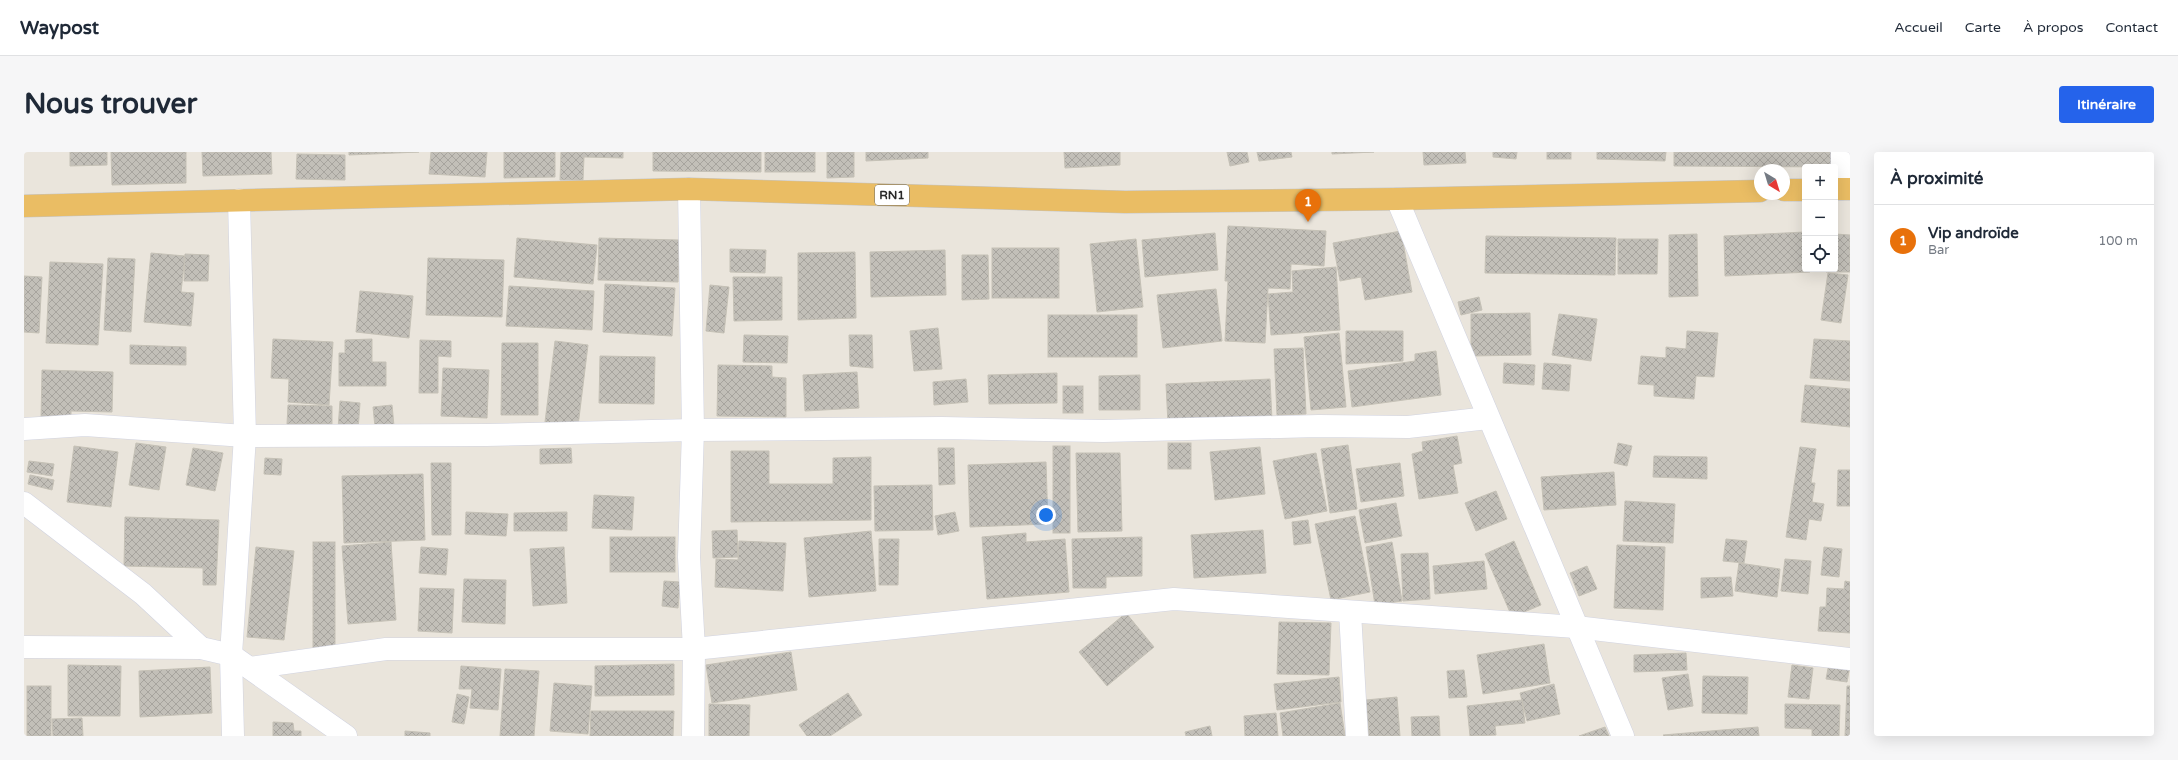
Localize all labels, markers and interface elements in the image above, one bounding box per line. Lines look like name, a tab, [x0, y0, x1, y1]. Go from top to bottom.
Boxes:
text: Waypost	[20, 17, 99, 39]
text: Accueil	[1894, 19, 1943, 36]
text: Carte	[1965, 19, 2001, 36]
text: À propos	[2023, 19, 2084, 36]
text: Contact	[2106, 19, 2158, 36]
button: Itinéraire	[2059, 86, 2154, 123]
text: Nous trouver	[24, 87, 197, 121]
north arrow	[1754, 164, 1790, 200]
map controls	[1802, 164, 1838, 272]
button: +	[1802, 164, 1838, 200]
text: À proximité	[1890, 168, 1983, 189]
road number: RN1	[875, 185, 909, 205]
pin: 1	[1295, 189, 1321, 222]
button: −	[1802, 200, 1838, 236]
text: Vip androïde	[1928, 224, 2019, 242]
text: 1	[1899, 233, 1907, 249]
text: 100 m	[2098, 233, 2138, 249]
button: locate	[1802, 236, 1838, 272]
text: Bar	[1928, 242, 1949, 258]
your location	[1036, 505, 1056, 525]

